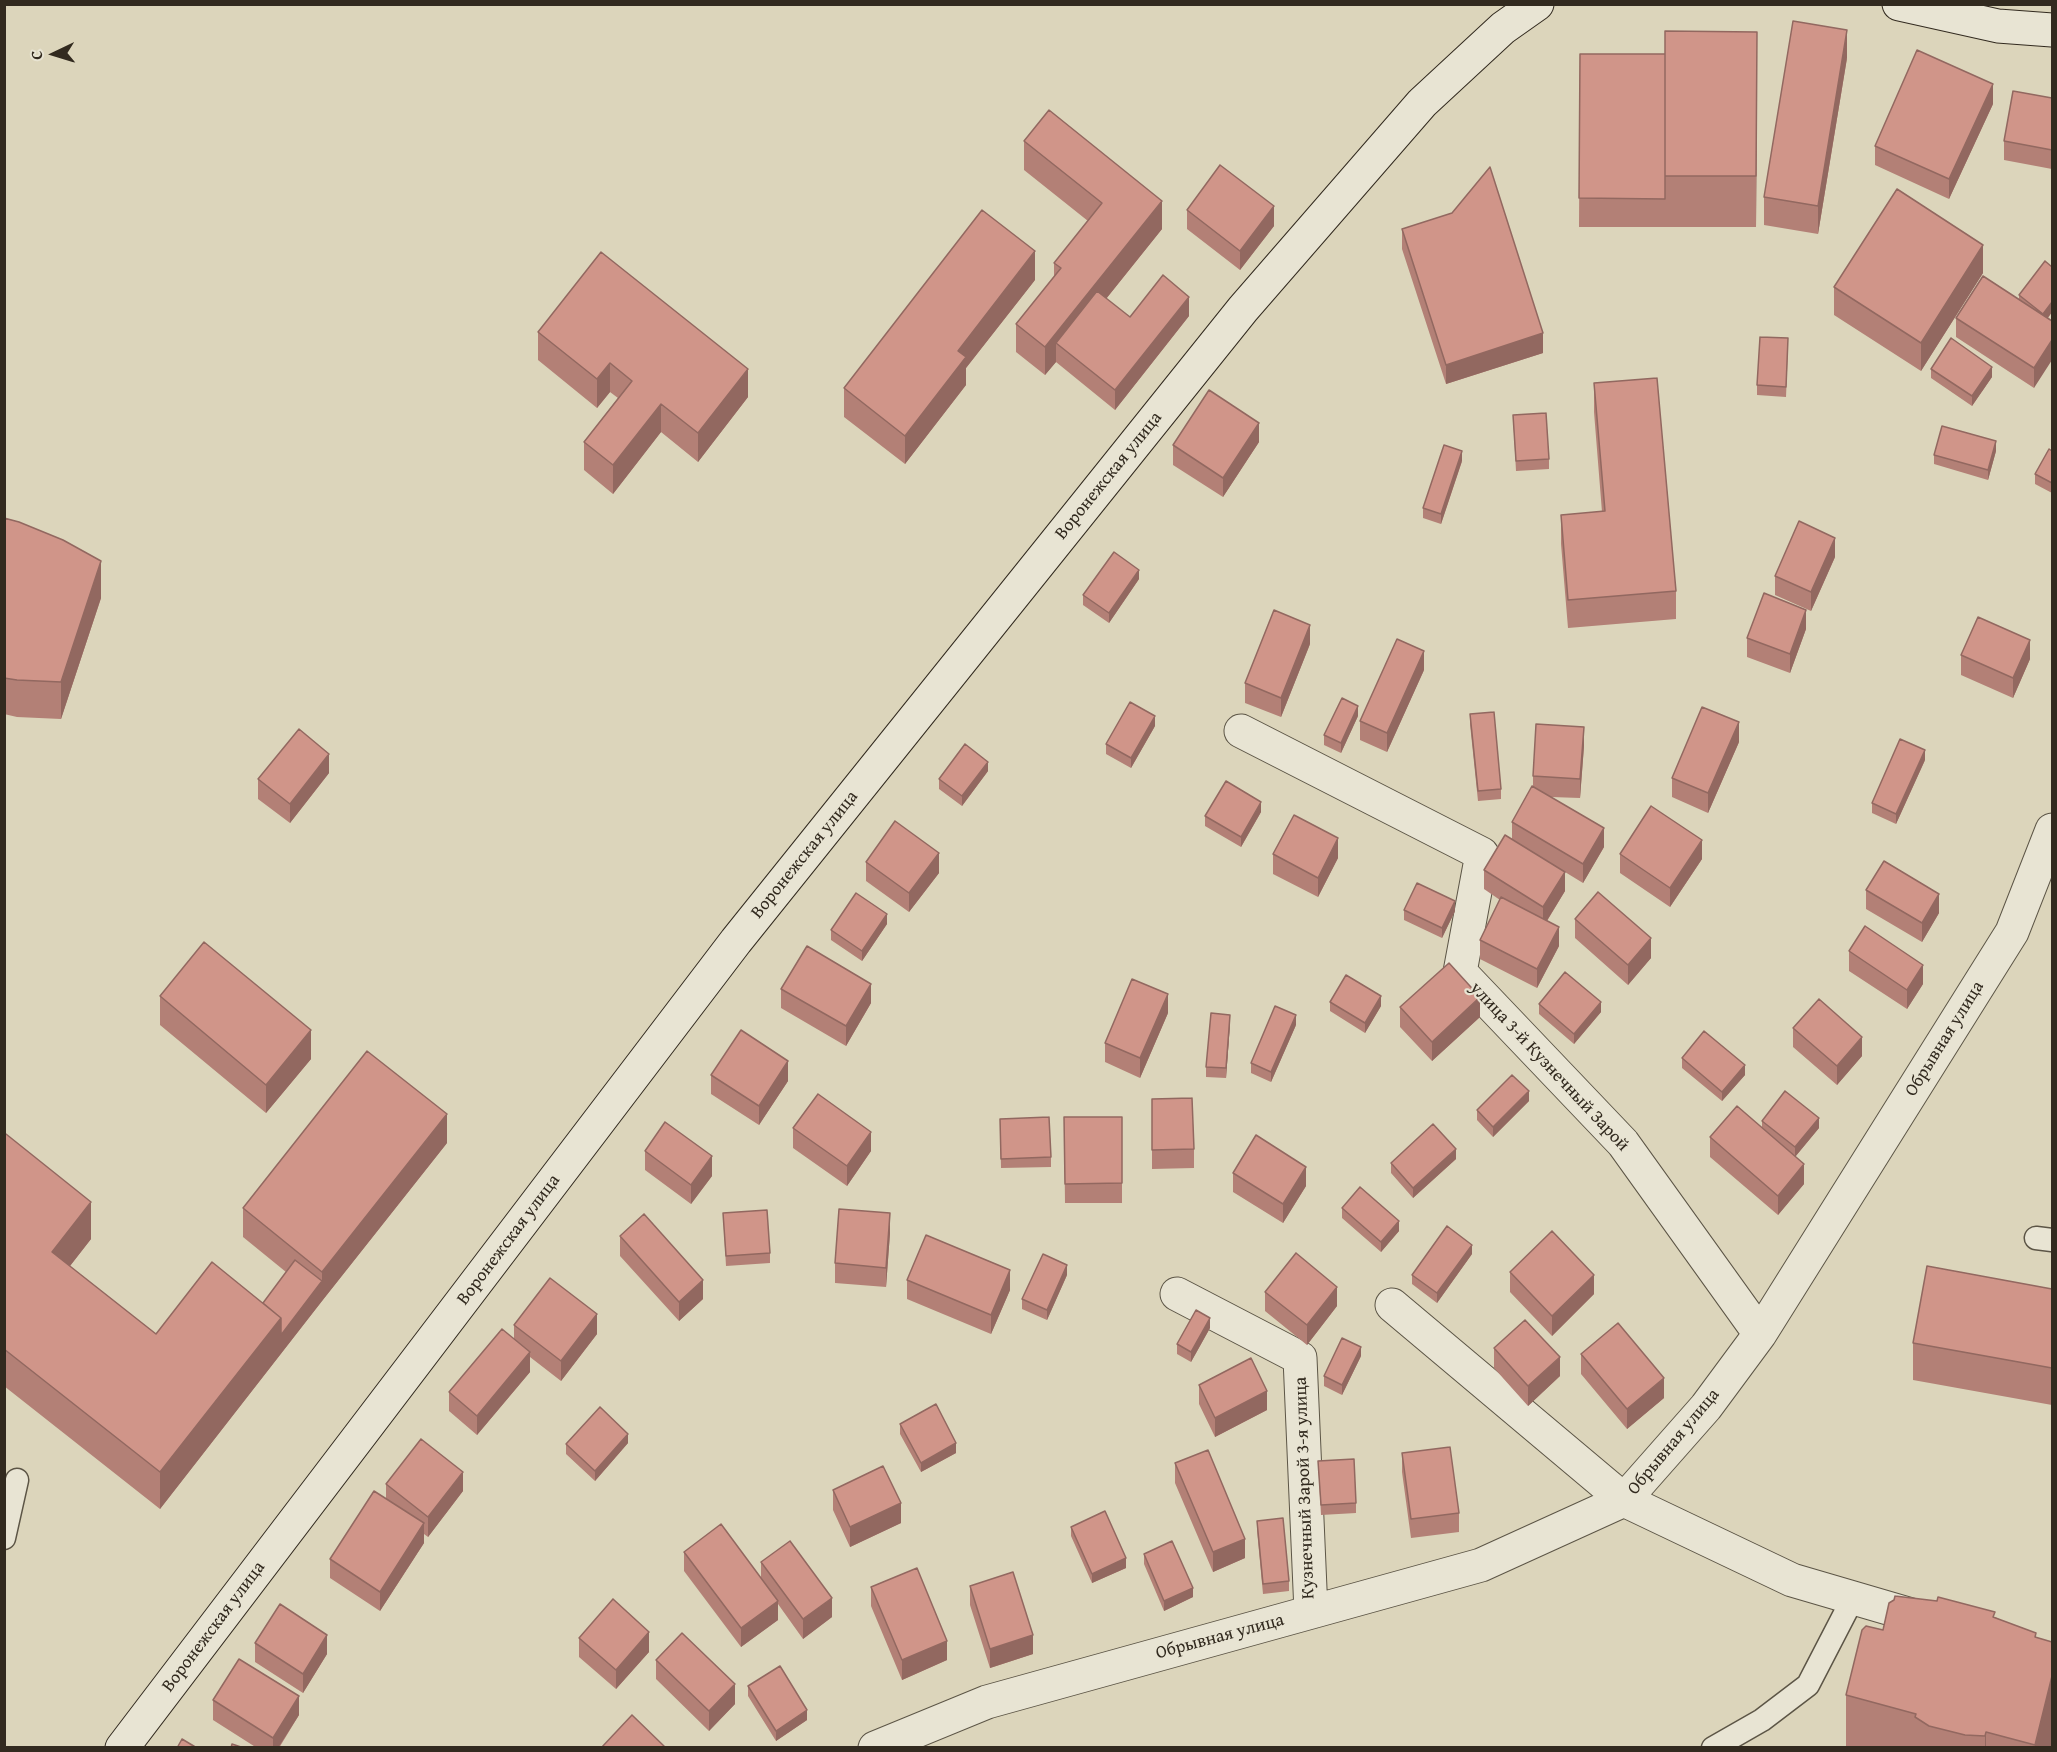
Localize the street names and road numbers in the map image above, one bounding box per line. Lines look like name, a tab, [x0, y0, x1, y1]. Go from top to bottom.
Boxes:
street label: Воронежская улица	[1051, 408, 1167, 544]
street label: Воронежская улица	[747, 787, 863, 923]
street label: Обрывная улица	[1901, 977, 1989, 1101]
street label: улица 3-й Кузнечный Зарой	[1465, 978, 1633, 1156]
street label: Воронежская улица	[453, 1170, 565, 1310]
street label: Кузнечный Зарой 3-я улица	[1290, 1377, 1320, 1599]
street label: Обрывная улица	[1623, 1385, 1725, 1499]
street label: Воронежская улица	[158, 1557, 270, 1697]
street label: Обрывная улица	[1153, 1609, 1287, 1665]

